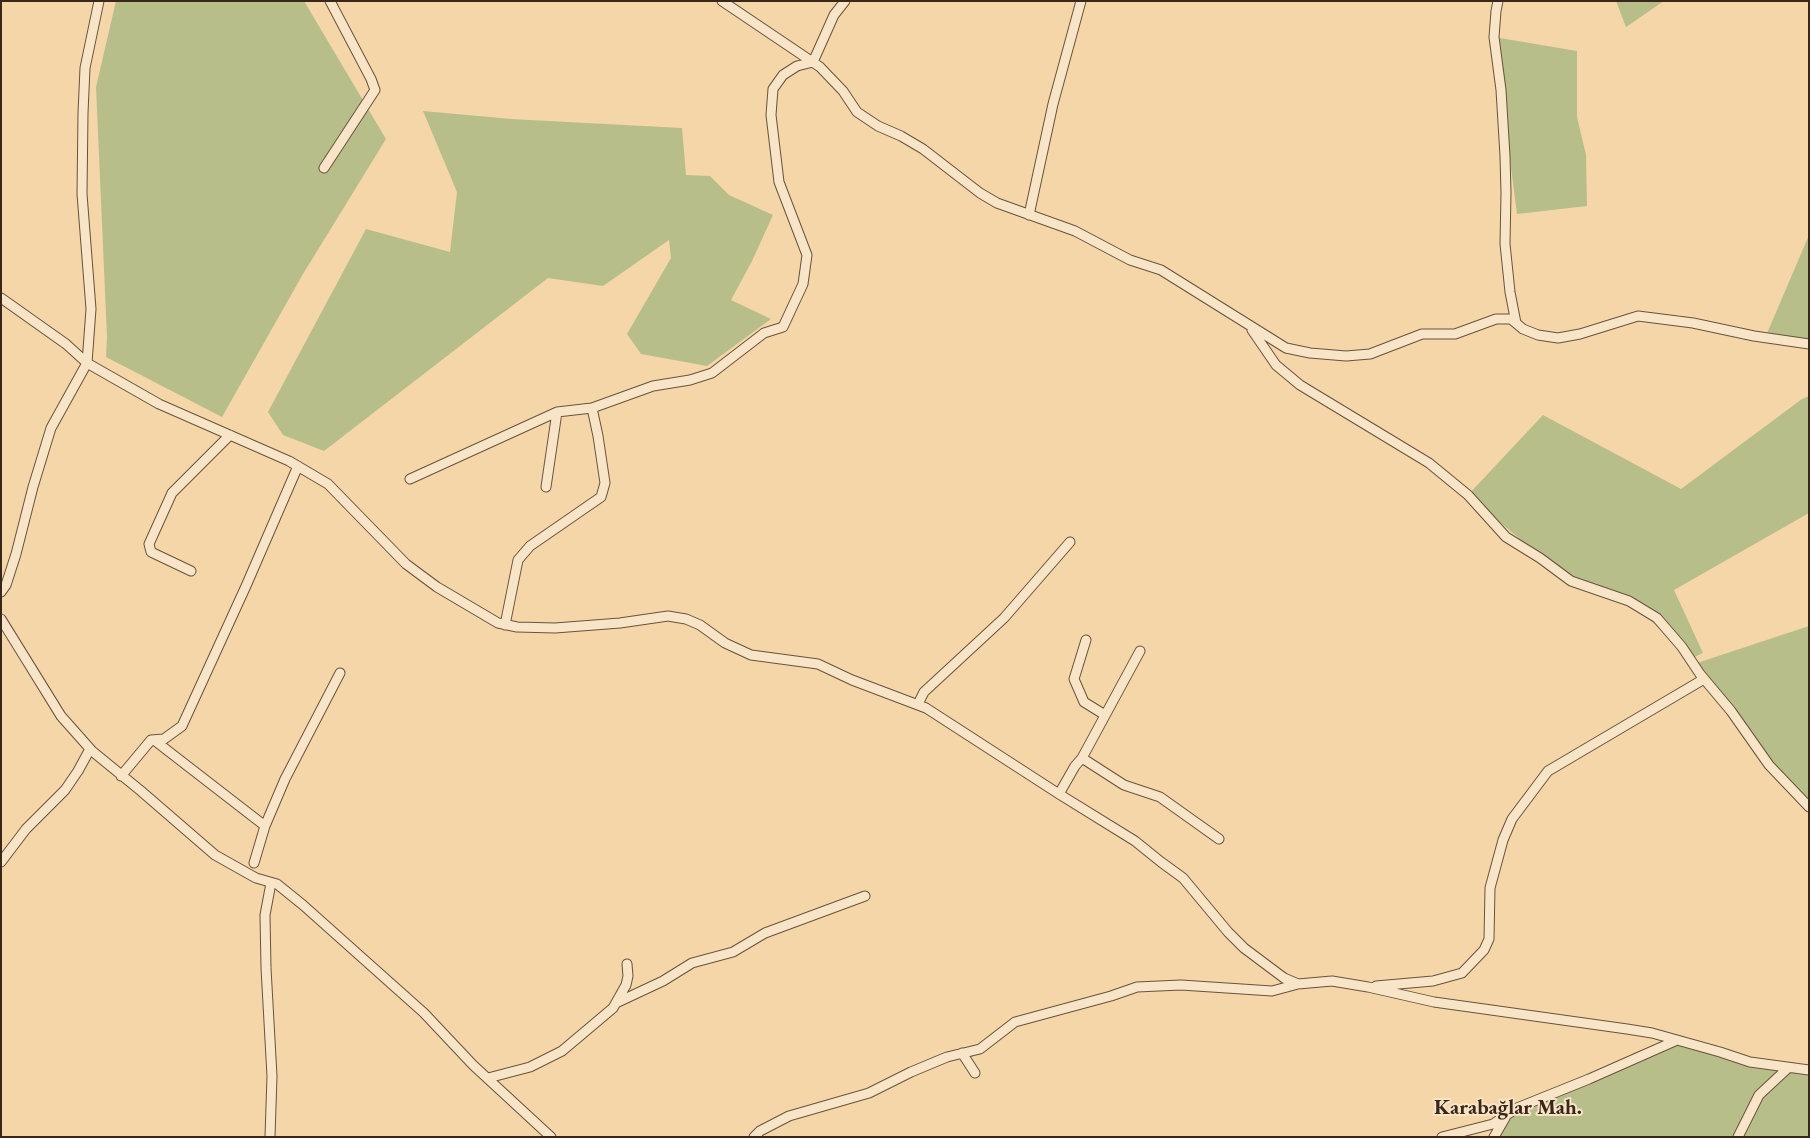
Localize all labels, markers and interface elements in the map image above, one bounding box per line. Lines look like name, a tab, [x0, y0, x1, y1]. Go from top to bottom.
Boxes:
district label: Karabağlar Mah.	[1434, 1095, 1582, 1121]

